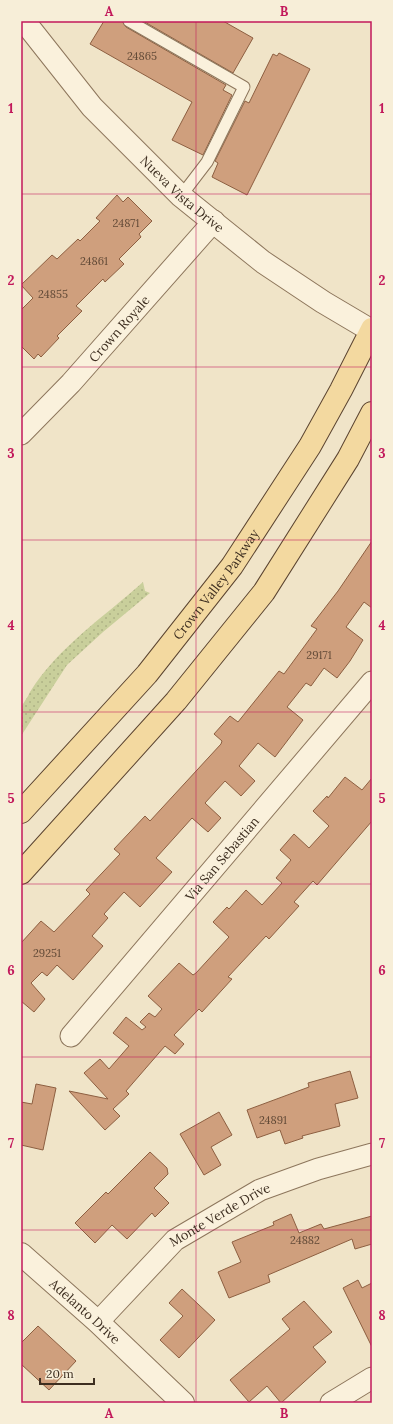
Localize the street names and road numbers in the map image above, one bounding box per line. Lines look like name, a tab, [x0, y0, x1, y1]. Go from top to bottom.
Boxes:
street label: Nueva Vista Drive	[137, 152, 228, 236]
street label: Crown Royale	[85, 292, 153, 366]
street label: Crown Valley Parkway	[169, 525, 262, 643]
street label: Via San Sebastian	[181, 813, 263, 905]
street label: Monte Verde Drive	[166, 1179, 272, 1250]
street label: Adelanto Drive	[46, 1274, 124, 1348]

